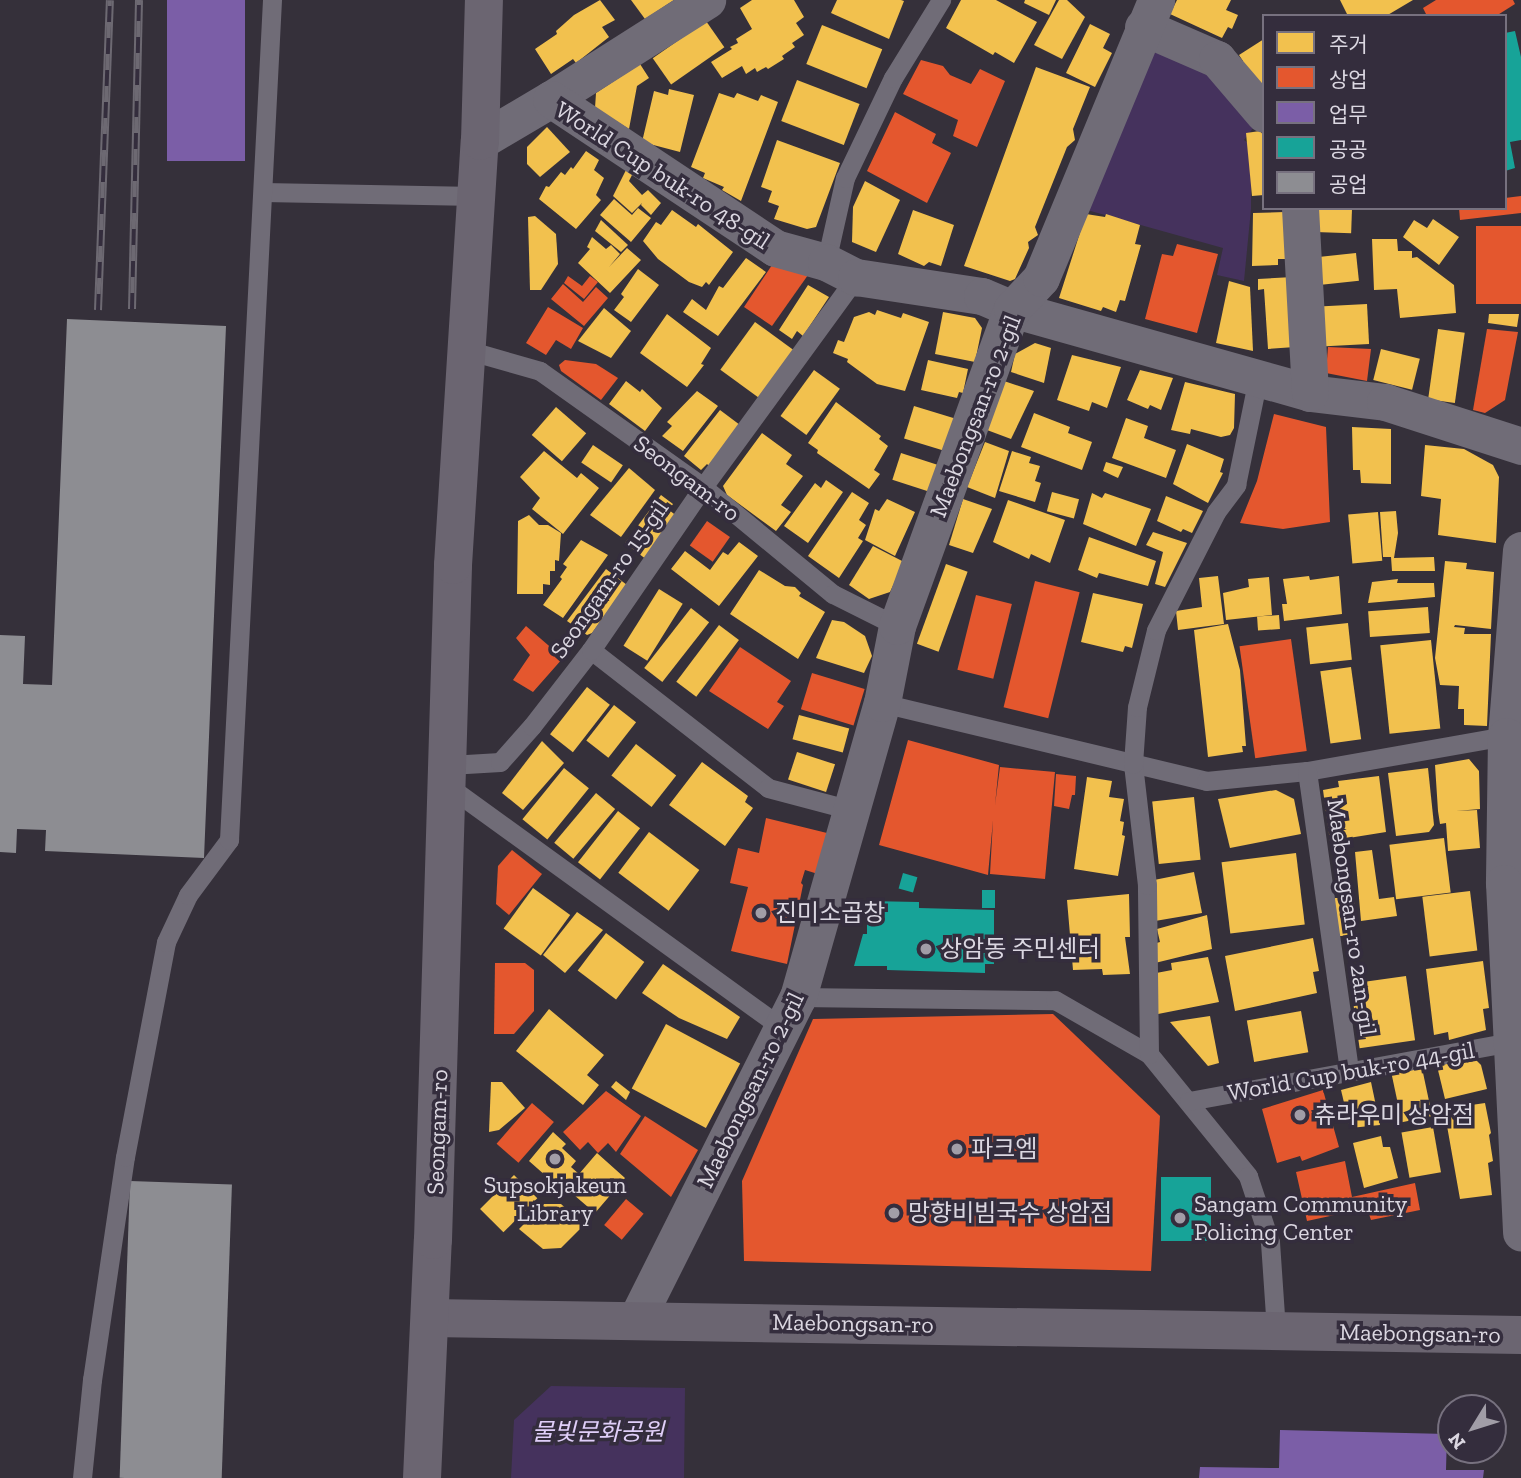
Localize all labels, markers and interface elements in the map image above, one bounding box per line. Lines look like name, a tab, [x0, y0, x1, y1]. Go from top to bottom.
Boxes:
legend	[1262, 14, 1507, 210]
text: 주거	[1329, 32, 1368, 57]
text: 상업	[1329, 67, 1368, 92]
street label: World Cup buk-ro 48-gil	[550, 95, 776, 255]
text: 업무	[1329, 102, 1368, 127]
text: 공공	[1329, 137, 1368, 162]
text: 공업	[1329, 172, 1368, 197]
street label: Maebongsan-ro 2-gil	[923, 311, 1027, 521]
street label: Seongam-ro	[628, 429, 746, 527]
street label: Seongam-ro 15-gil	[544, 494, 674, 664]
street label: Maebongsan-ro 2an-gil	[1321, 797, 1383, 1037]
place label: 진미소곱창	[775, 899, 885, 927]
marker: 진미소곱창	[753, 905, 769, 921]
place label: 상암동 주민센터	[940, 935, 1100, 963]
marker: 상암동 주민센터	[918, 941, 934, 957]
street label: Maebongsan-ro 2-gil	[690, 987, 810, 1193]
street label: World Cup buk-ro 44-gil	[1225, 1035, 1477, 1107]
street label: Seongam-ro	[420, 1069, 454, 1195]
place label: 츄라우미 상암점	[1314, 1101, 1474, 1129]
marker: 츄라우미 상암점	[1292, 1107, 1308, 1123]
place label: 파크엠	[971, 1135, 1037, 1163]
marker: 파크엠	[949, 1141, 965, 1157]
marker: Supsokjakeun Library	[547, 1151, 563, 1167]
place label: Supsokjakeun Library	[484, 1171, 626, 1227]
place label: Sangam Community Policing Center	[1194, 1190, 1407, 1246]
place label: 망향비빔국수 상암점	[908, 1199, 1112, 1227]
marker: 망향비빔국수 상암점	[886, 1205, 902, 1221]
marker: Sangam Community Policing Center	[1172, 1210, 1188, 1226]
street label: Maebongsan-ro	[772, 1307, 934, 1339]
street label: Maebongsan-ro	[1339, 1317, 1501, 1349]
north arrow	[1437, 1394, 1507, 1464]
park label: 물빛문화공원	[532, 1418, 664, 1446]
text: N	[1443, 1428, 1470, 1454]

